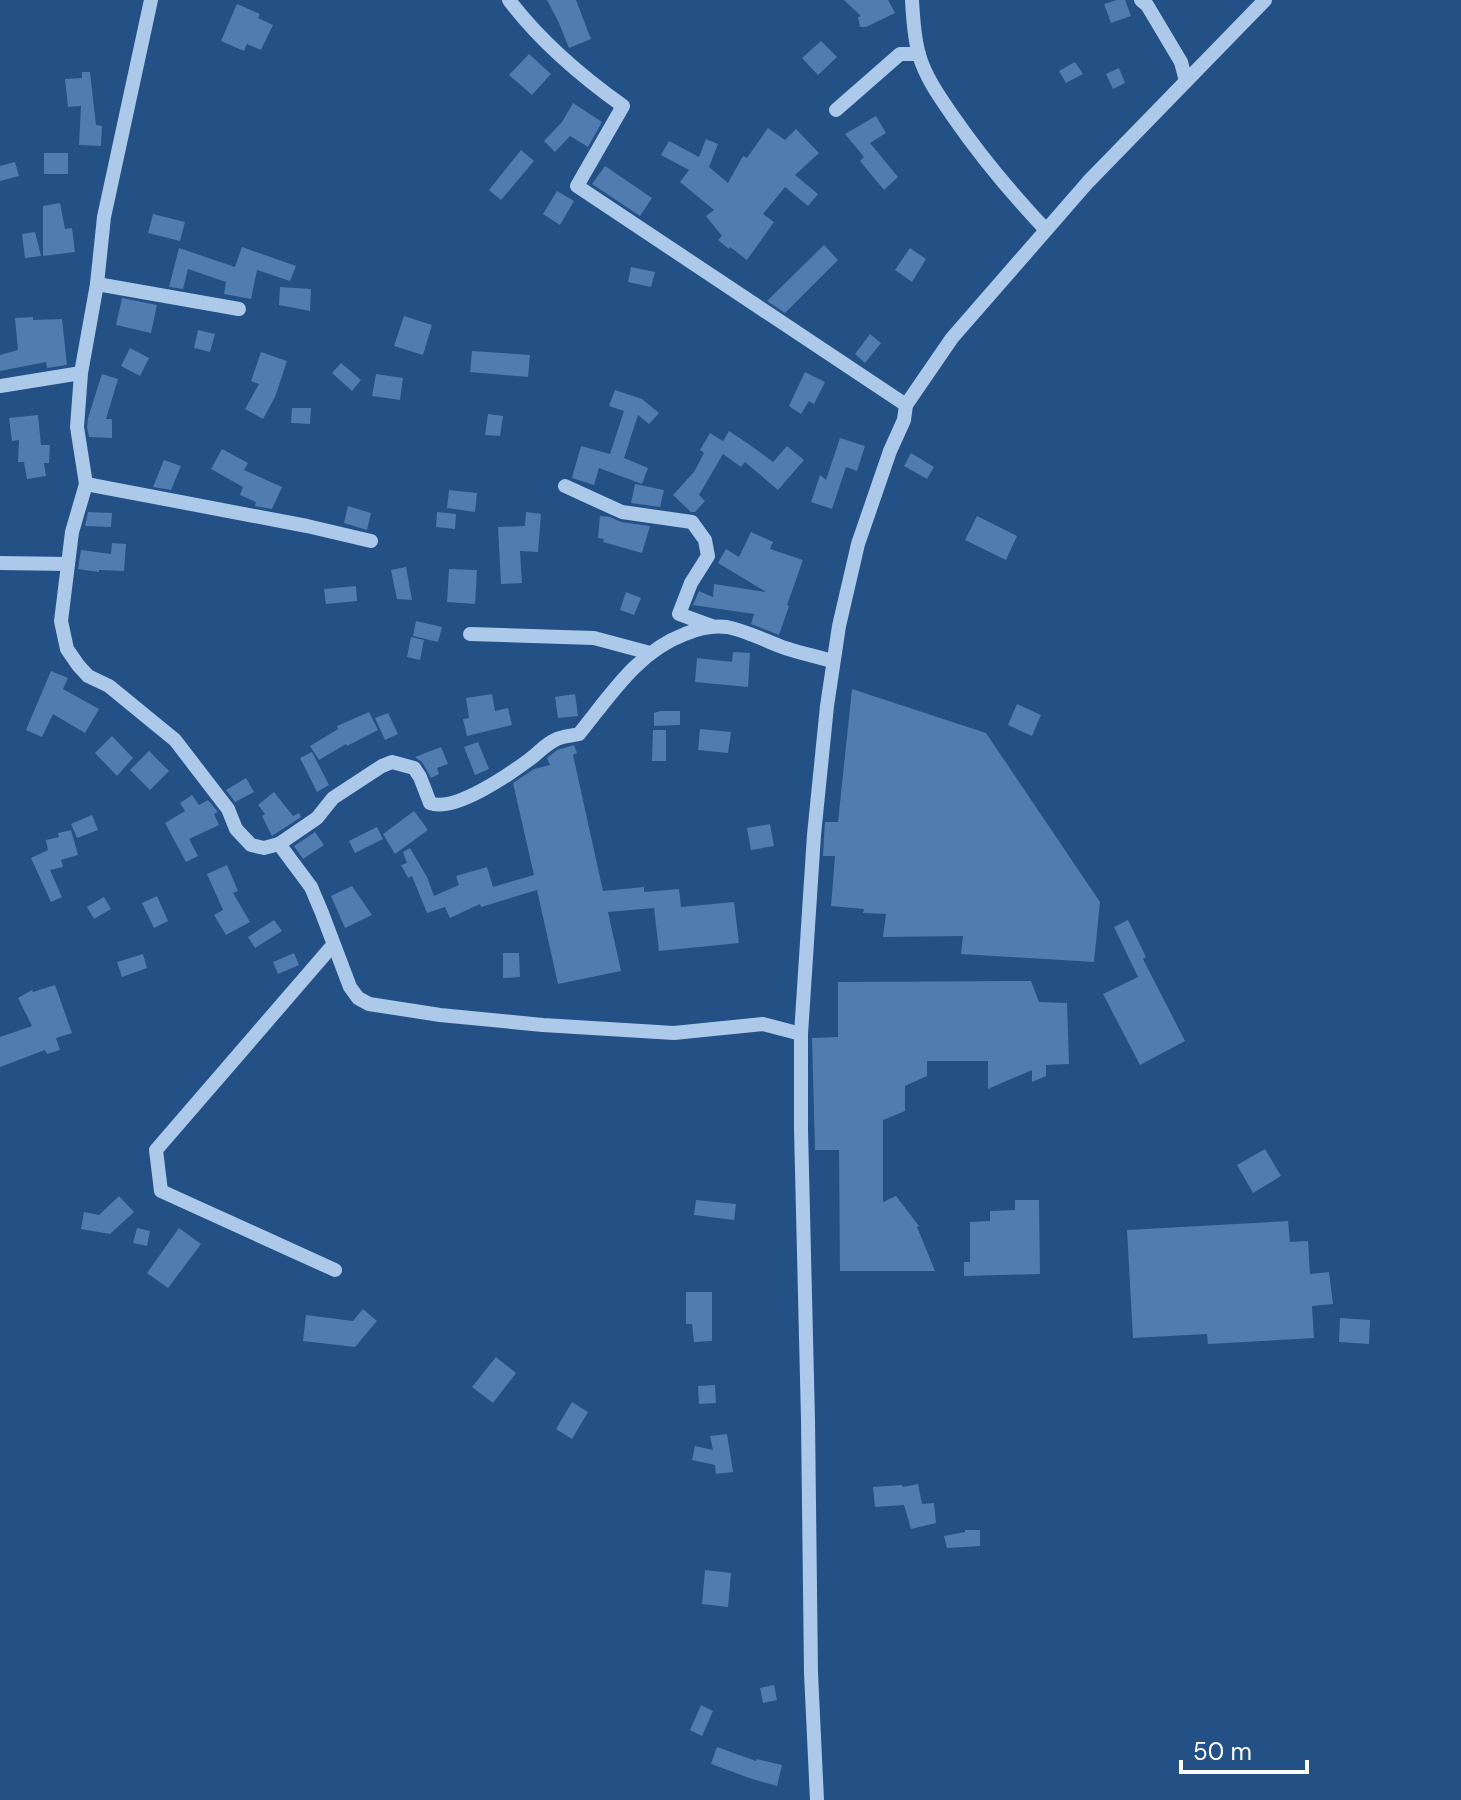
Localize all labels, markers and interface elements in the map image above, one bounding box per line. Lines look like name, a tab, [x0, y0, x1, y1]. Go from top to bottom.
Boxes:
scale bar	[1181, 1724, 1307, 1774]
text: 50 m	[1193, 1736, 1252, 1767]

